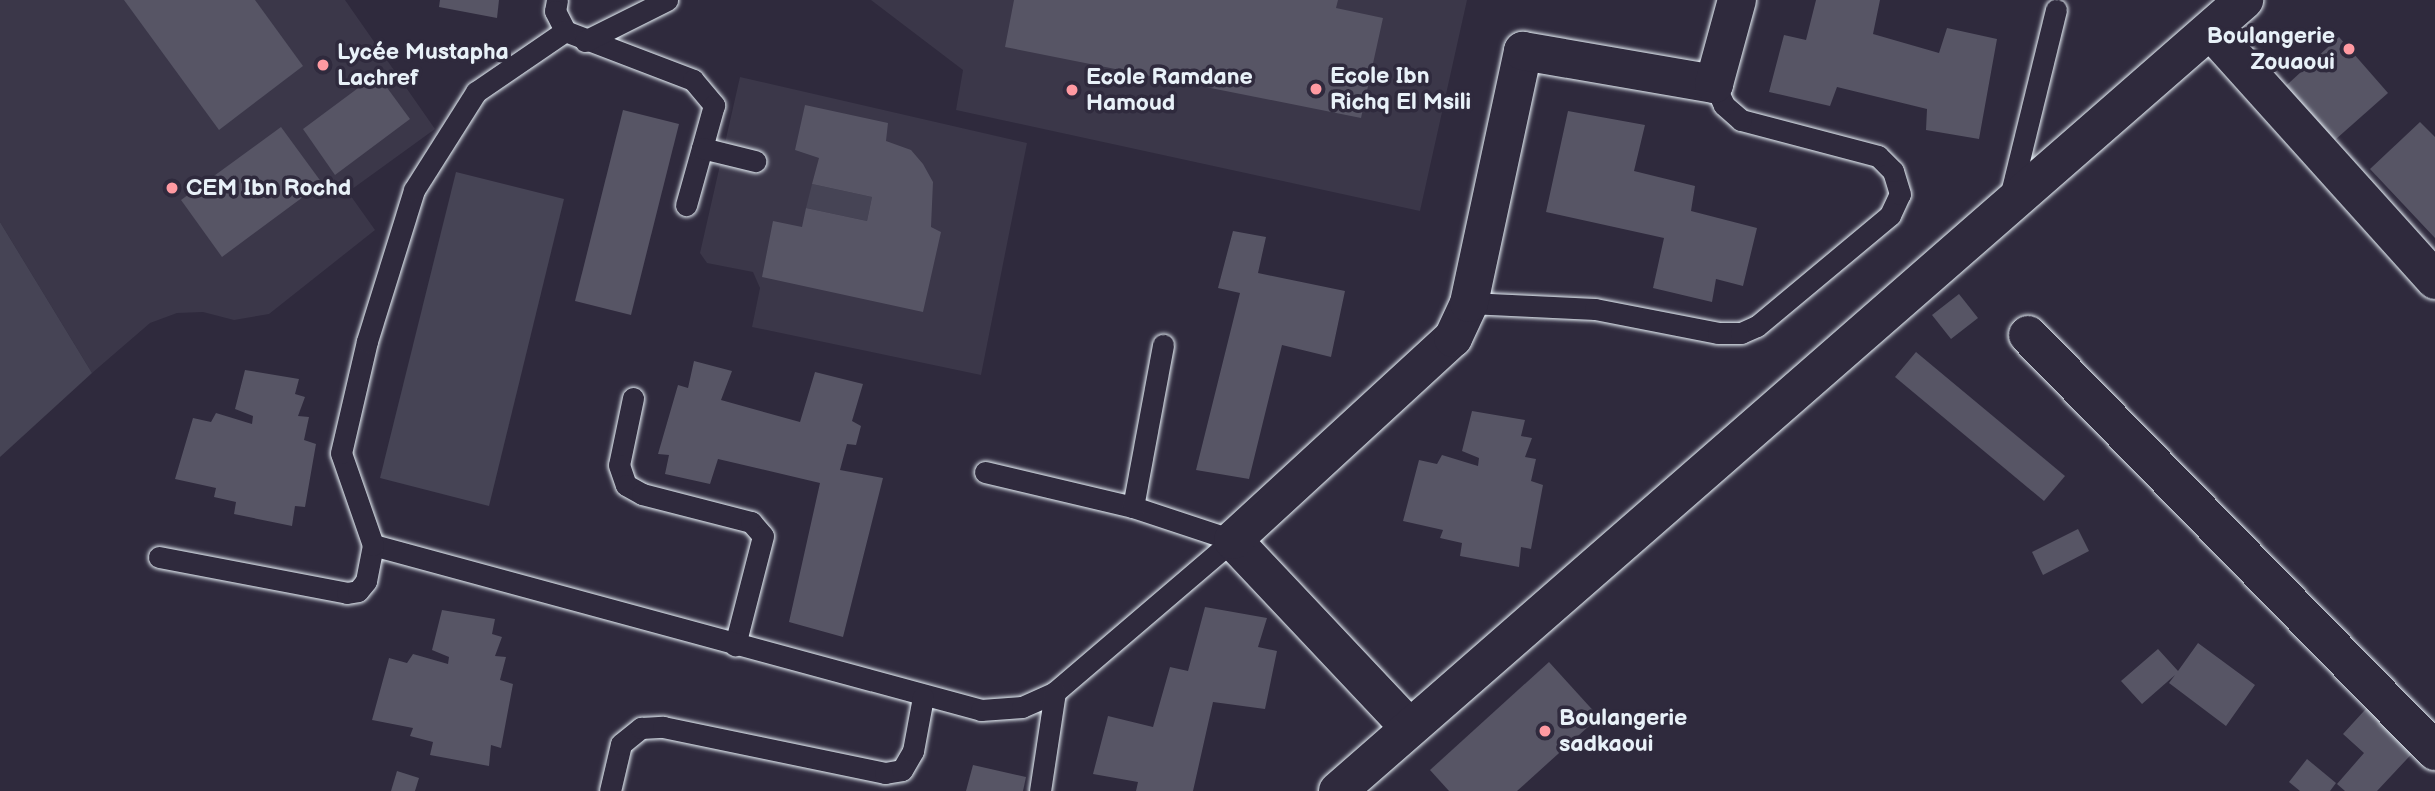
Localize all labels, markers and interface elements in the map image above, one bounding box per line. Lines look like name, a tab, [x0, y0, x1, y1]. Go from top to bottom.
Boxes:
place label: Boulangerie Zouaoui	[2207, 22, 2335, 76]
place label: Lycée Mustapha Lachref	[337, 38, 509, 92]
marker: Boulangerie Zouaoui	[2341, 41, 2357, 57]
marker: Lycée Mustapha Lachref	[315, 57, 331, 73]
place label: Ecole Ibn Richq El Msili	[1330, 62, 1471, 116]
place label: Ecole Ramdane Hamoud	[1086, 63, 1253, 117]
marker: Ecole Ibn Richq El Msili	[1308, 81, 1324, 97]
marker: Ecole Ramdane Hamoud	[1064, 82, 1080, 98]
place label: CEM Ibn Rochd	[186, 174, 351, 202]
marker: CEM Ibn Rochd	[164, 180, 180, 196]
place label: Boulangerie sadkaoui	[1559, 704, 1687, 758]
marker: Boulangerie sadkaoui	[1537, 723, 1553, 739]

